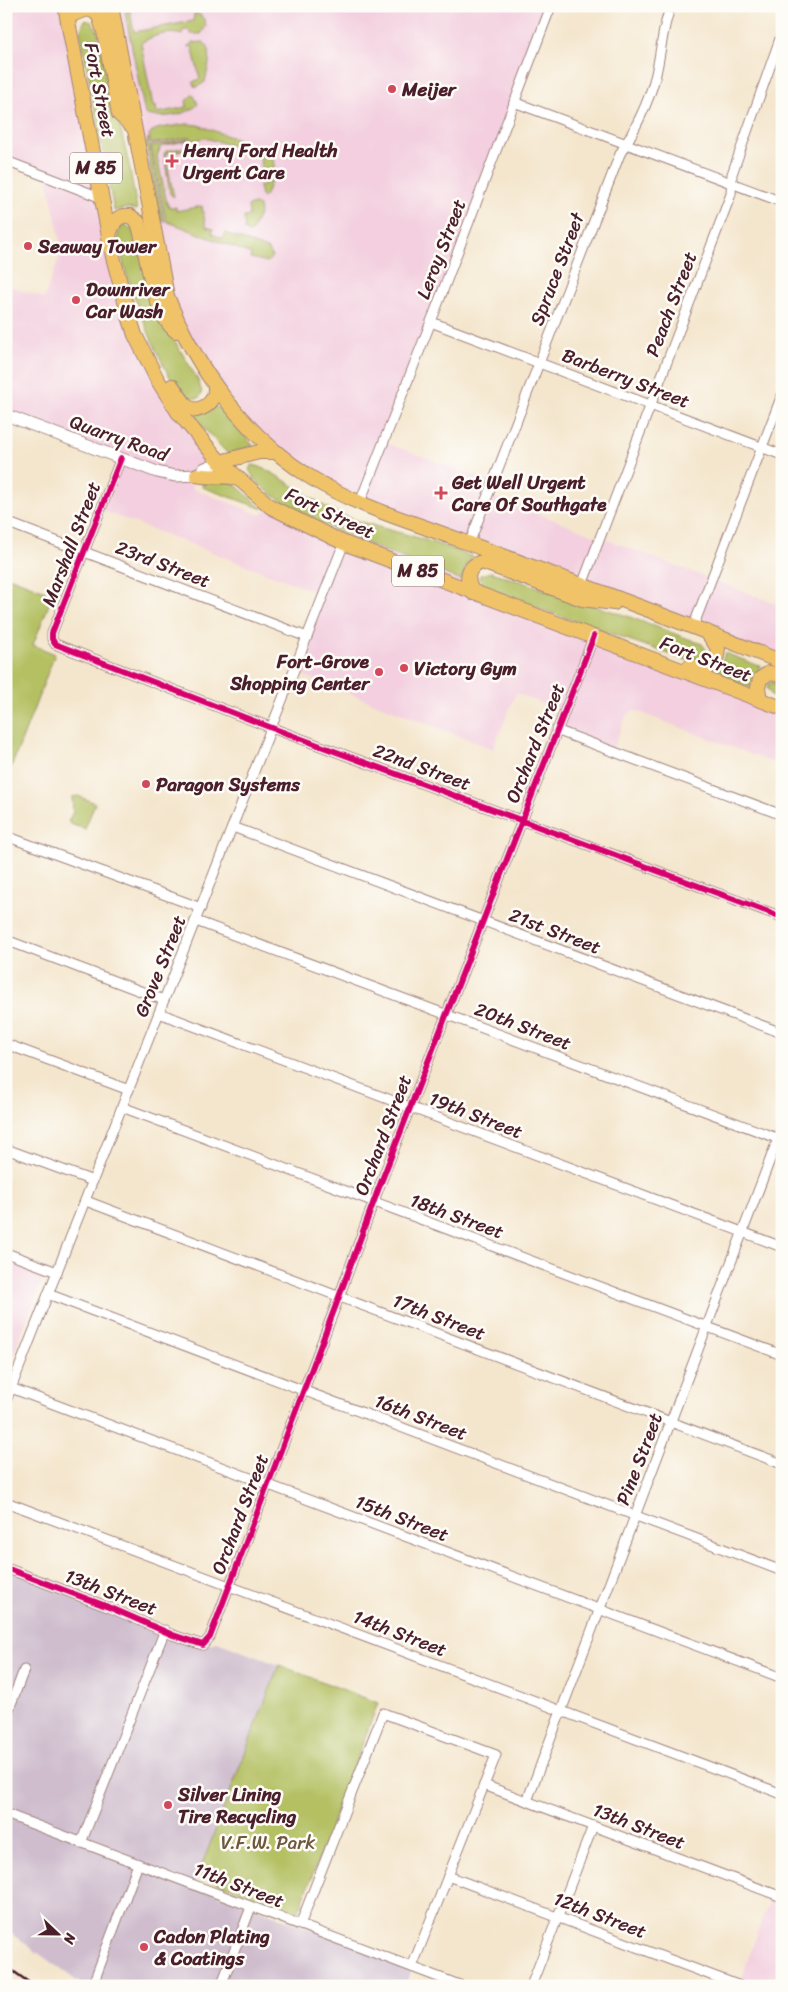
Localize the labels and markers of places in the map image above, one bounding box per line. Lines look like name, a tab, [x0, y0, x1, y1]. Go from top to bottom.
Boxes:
place label: Meijer	[401, 73, 458, 106]
marker: Meijer	[386, 83, 398, 95]
place label: Henry Ford Health Urgent Care	[182, 134, 338, 189]
marker: Henry Ford Health Urgent Care	[165, 154, 179, 168]
place label: Seaway Tower	[37, 230, 158, 263]
marker: Seaway Tower	[22, 240, 34, 252]
place label: Downriver Car Wash	[85, 273, 171, 328]
marker: Downriver Car Wash	[70, 294, 82, 306]
place label: Get Well Urgent Care Of Southgate	[451, 466, 607, 521]
marker: Get Well Urgent Care Of Southgate	[434, 486, 448, 500]
place label: Fort-Grove Shopping Center	[229, 645, 371, 700]
place label: Victory Gym	[414, 652, 517, 685]
marker: Victory Gym	[398, 662, 410, 674]
marker: Fort-Grove Shopping Center	[373, 666, 385, 678]
place label: Paragon Systems	[156, 768, 301, 801]
marker: Paragon Systems	[140, 778, 152, 790]
place label: Silver Lining Tire Recycling	[177, 1778, 297, 1833]
marker: Silver Lining Tire Recycling	[162, 1799, 174, 1811]
place label: Cadon Plating & Coatings	[153, 1920, 270, 1975]
marker: Cadon Plating & Coatings	[138, 1941, 150, 1953]

